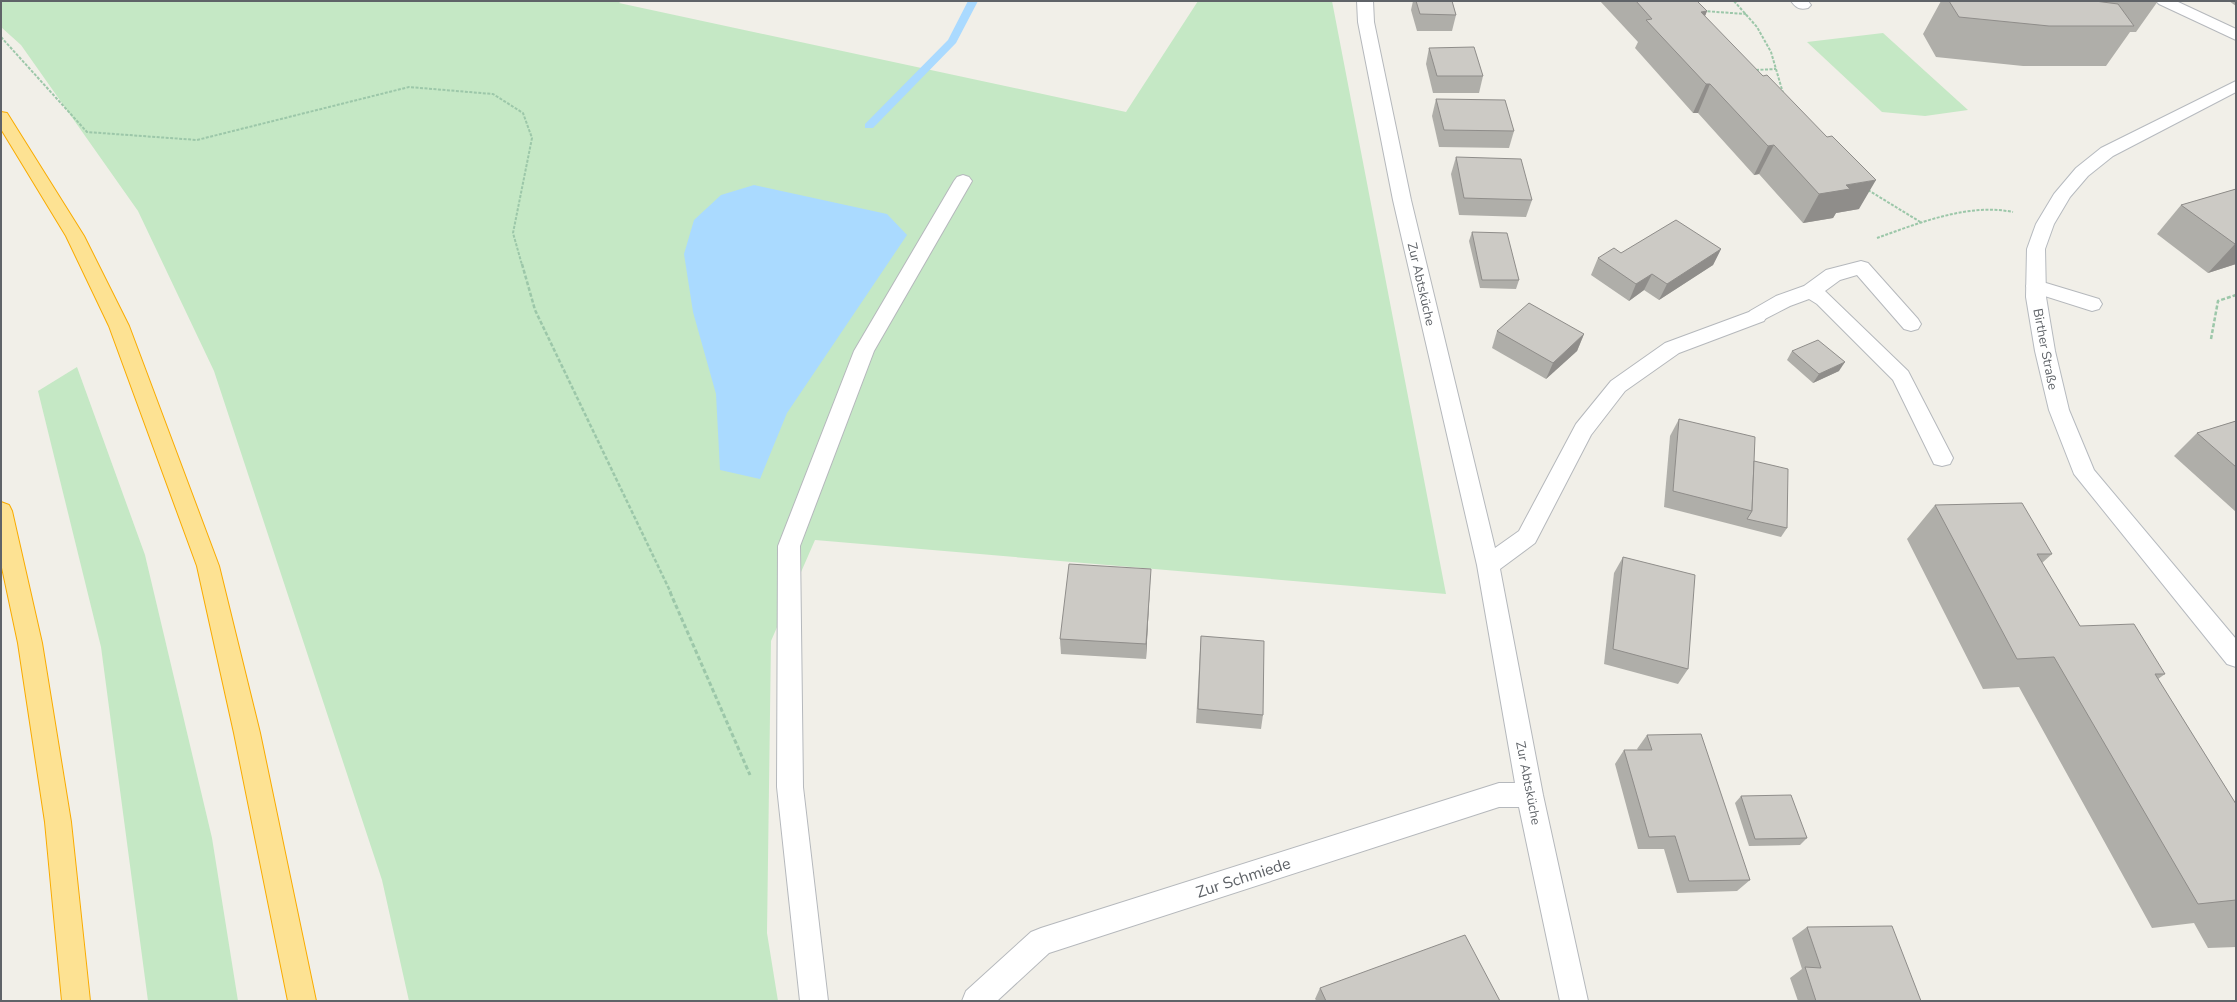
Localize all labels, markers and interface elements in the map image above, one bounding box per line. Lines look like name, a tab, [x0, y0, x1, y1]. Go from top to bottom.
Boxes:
street label: Zur Abtsküche	[1403, 241, 1439, 328]
street label: Birther Straße	[2028, 307, 2062, 392]
street label: Zur Abtsküche	[1511, 740, 1545, 827]
street label: Zur Schmiede	[1193, 852, 1293, 904]

